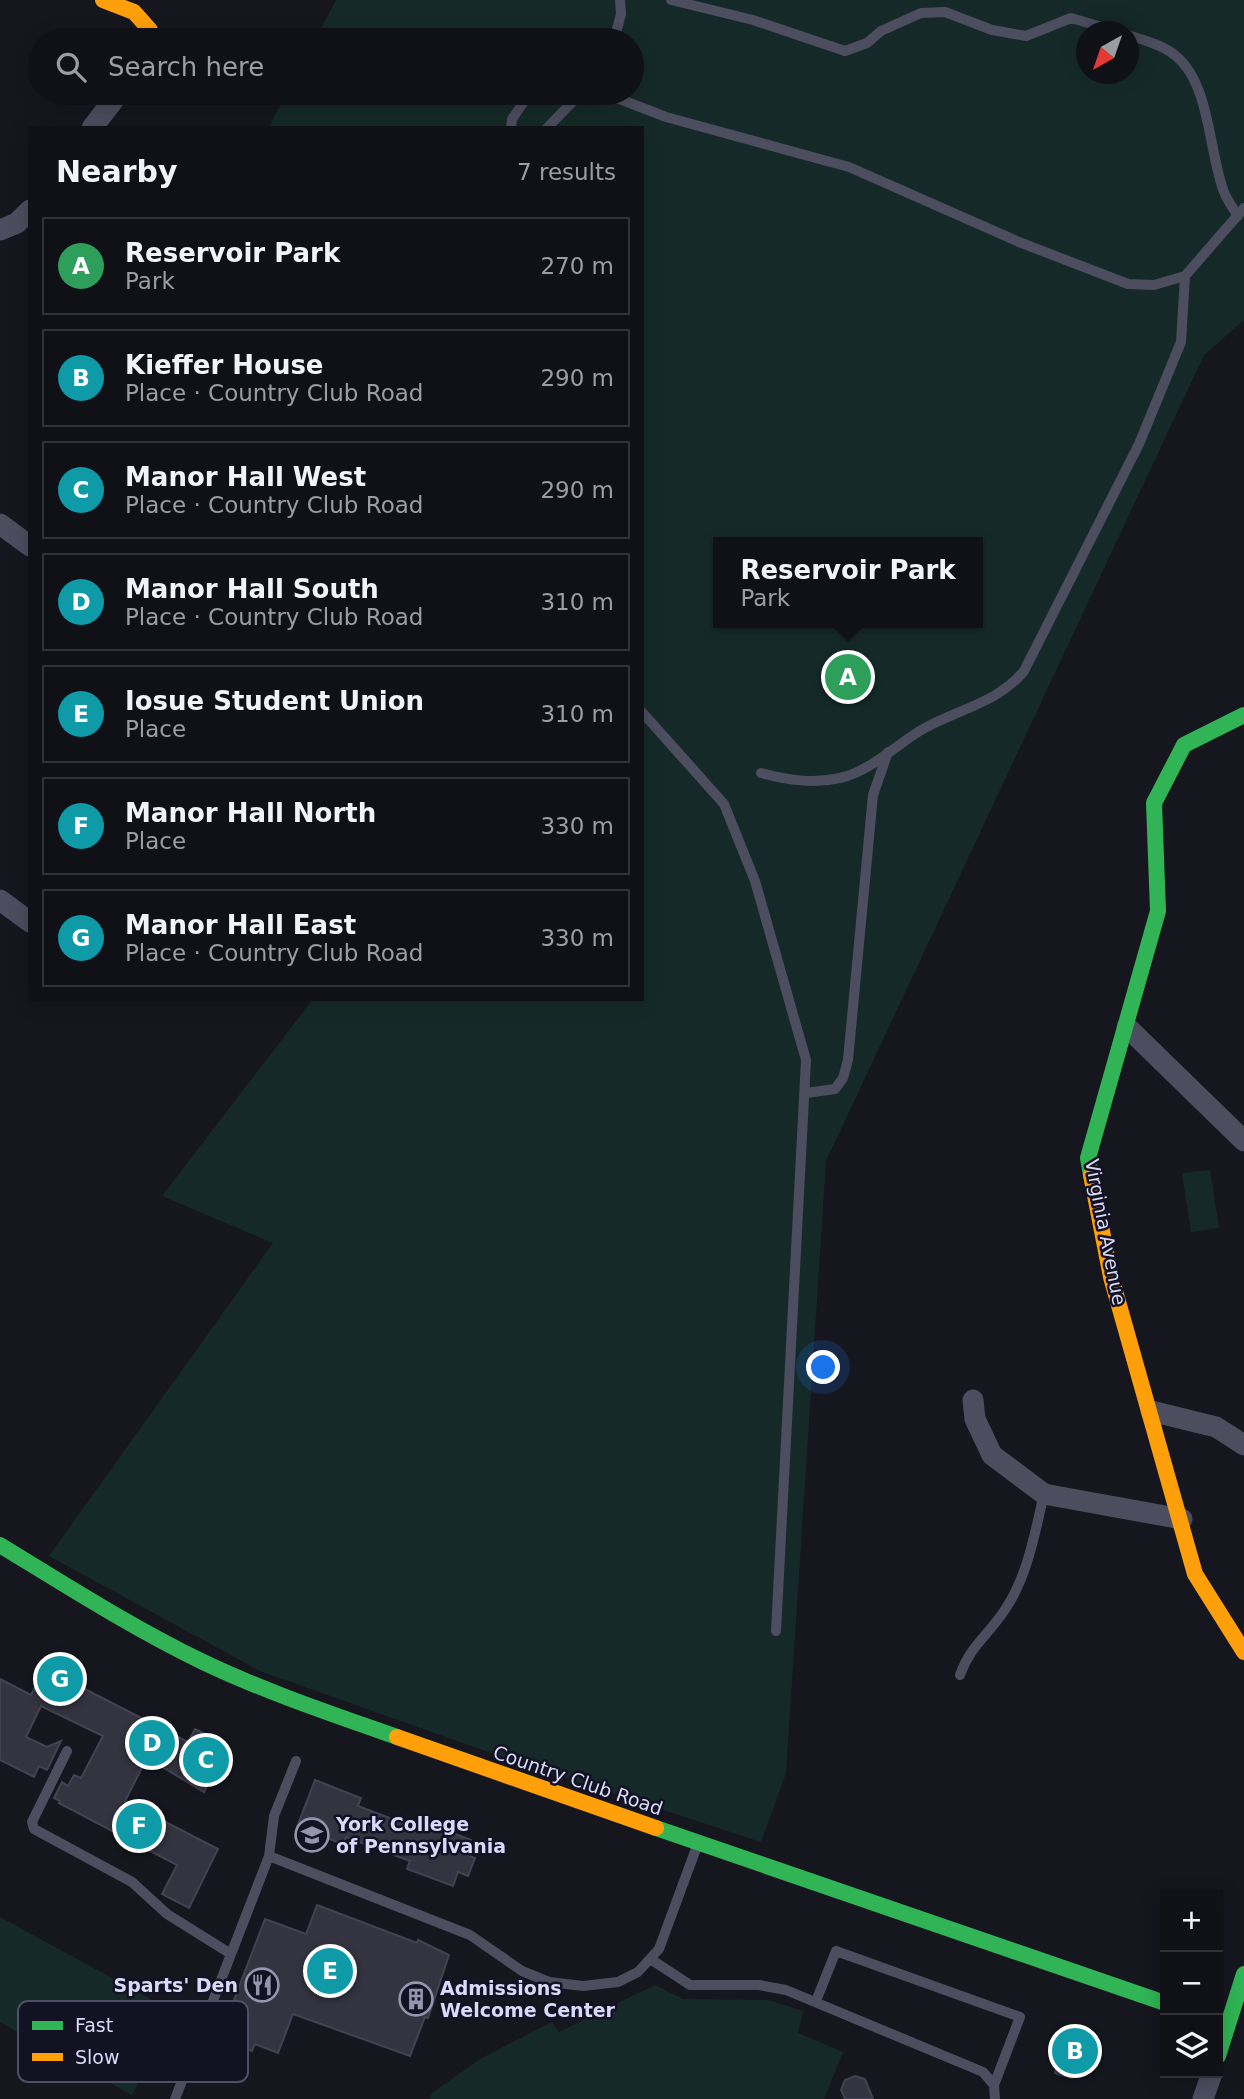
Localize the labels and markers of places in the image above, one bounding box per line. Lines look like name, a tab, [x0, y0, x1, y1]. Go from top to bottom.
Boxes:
pin: A	[825, 651, 871, 703]
pin: G	[37, 1653, 83, 1705]
pin: D	[129, 1717, 175, 1769]
pin: C	[183, 1734, 229, 1786]
pin: F	[116, 1800, 162, 1852]
place label: York College of Pennsylvania	[335, 1813, 506, 1857]
school or university icon: York College of Pennsylvania	[293, 1816, 331, 1854]
pin: E	[307, 1945, 353, 1997]
restaurant icon: Sparts' Den	[243, 1966, 281, 2004]
place label: Sparts' Den	[114, 1974, 238, 1996]
place label: Admissions Welcome Center	[440, 1977, 616, 2021]
building icon: Admissions Welcome Center	[397, 1980, 435, 2018]
pin: B	[1052, 2025, 1098, 2077]

